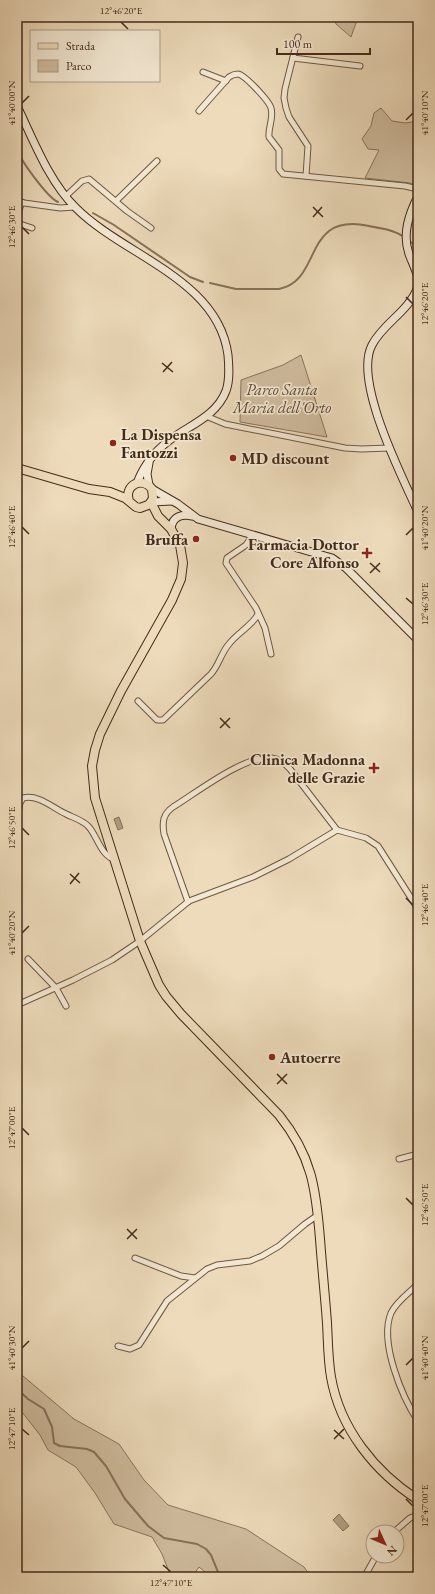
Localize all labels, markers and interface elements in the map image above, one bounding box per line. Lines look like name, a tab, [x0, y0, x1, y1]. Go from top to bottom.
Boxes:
text: 12°46'20"E	[100, 4, 143, 17]
legend	[30, 30, 160, 82]
scale bar	[277, 30, 370, 56]
text: 100 m	[283, 36, 313, 52]
text: Strada	[66, 38, 95, 54]
text: Parco	[66, 58, 91, 74]
text: 41°40'00"N	[5, 80, 18, 125]
text: 41°40'10"N	[418, 90, 431, 135]
text: 12°46'30"E	[5, 205, 18, 248]
text: 12°46'20"E	[418, 282, 431, 325]
park label: Parco Santa Maria dell'Orto	[232, 379, 331, 418]
place label: La Dispensa Fantozzi	[121, 424, 202, 463]
marker: La Dispensa Fantozzi	[108, 438, 118, 448]
place label: MD discount	[241, 448, 329, 469]
marker: MD discount	[228, 453, 238, 463]
text: 12°46'40"E	[5, 505, 18, 548]
text: 41°40'20"N	[418, 505, 431, 550]
place label: Bruffa	[145, 529, 189, 550]
marker: Bruffa	[191, 534, 201, 544]
place label: Farmacia Dottor Core Alfonso	[248, 534, 359, 573]
marker: Farmacia Dottor Core Alfonso	[362, 548, 372, 558]
text: 12°46'30"E	[418, 582, 431, 625]
place label: Clinica Madonna delle Grazie	[250, 749, 366, 788]
marker: Clinica Madonna delle Grazie	[368, 762, 380, 774]
text: 12°46'50"E	[5, 806, 18, 849]
text: 12°46'40"E	[418, 883, 431, 926]
text: 41°40'20"N	[5, 910, 18, 955]
place label: Autoerre	[279, 1047, 341, 1068]
marker: Autoerre	[267, 1052, 277, 1062]
text: 12°47'00"E	[5, 1106, 18, 1149]
text: 12°46'50"E	[418, 1183, 431, 1226]
text: 41°40'30"N	[5, 1325, 18, 1370]
text: 41°40'40"N	[418, 1335, 431, 1380]
text: 12°47'10"E	[5, 1407, 18, 1450]
text: 12°47'00"E	[418, 1484, 431, 1527]
north arrow	[365, 1524, 405, 1564]
text: N	[384, 1543, 400, 1559]
text: 12°47'10"E	[150, 1576, 193, 1589]

